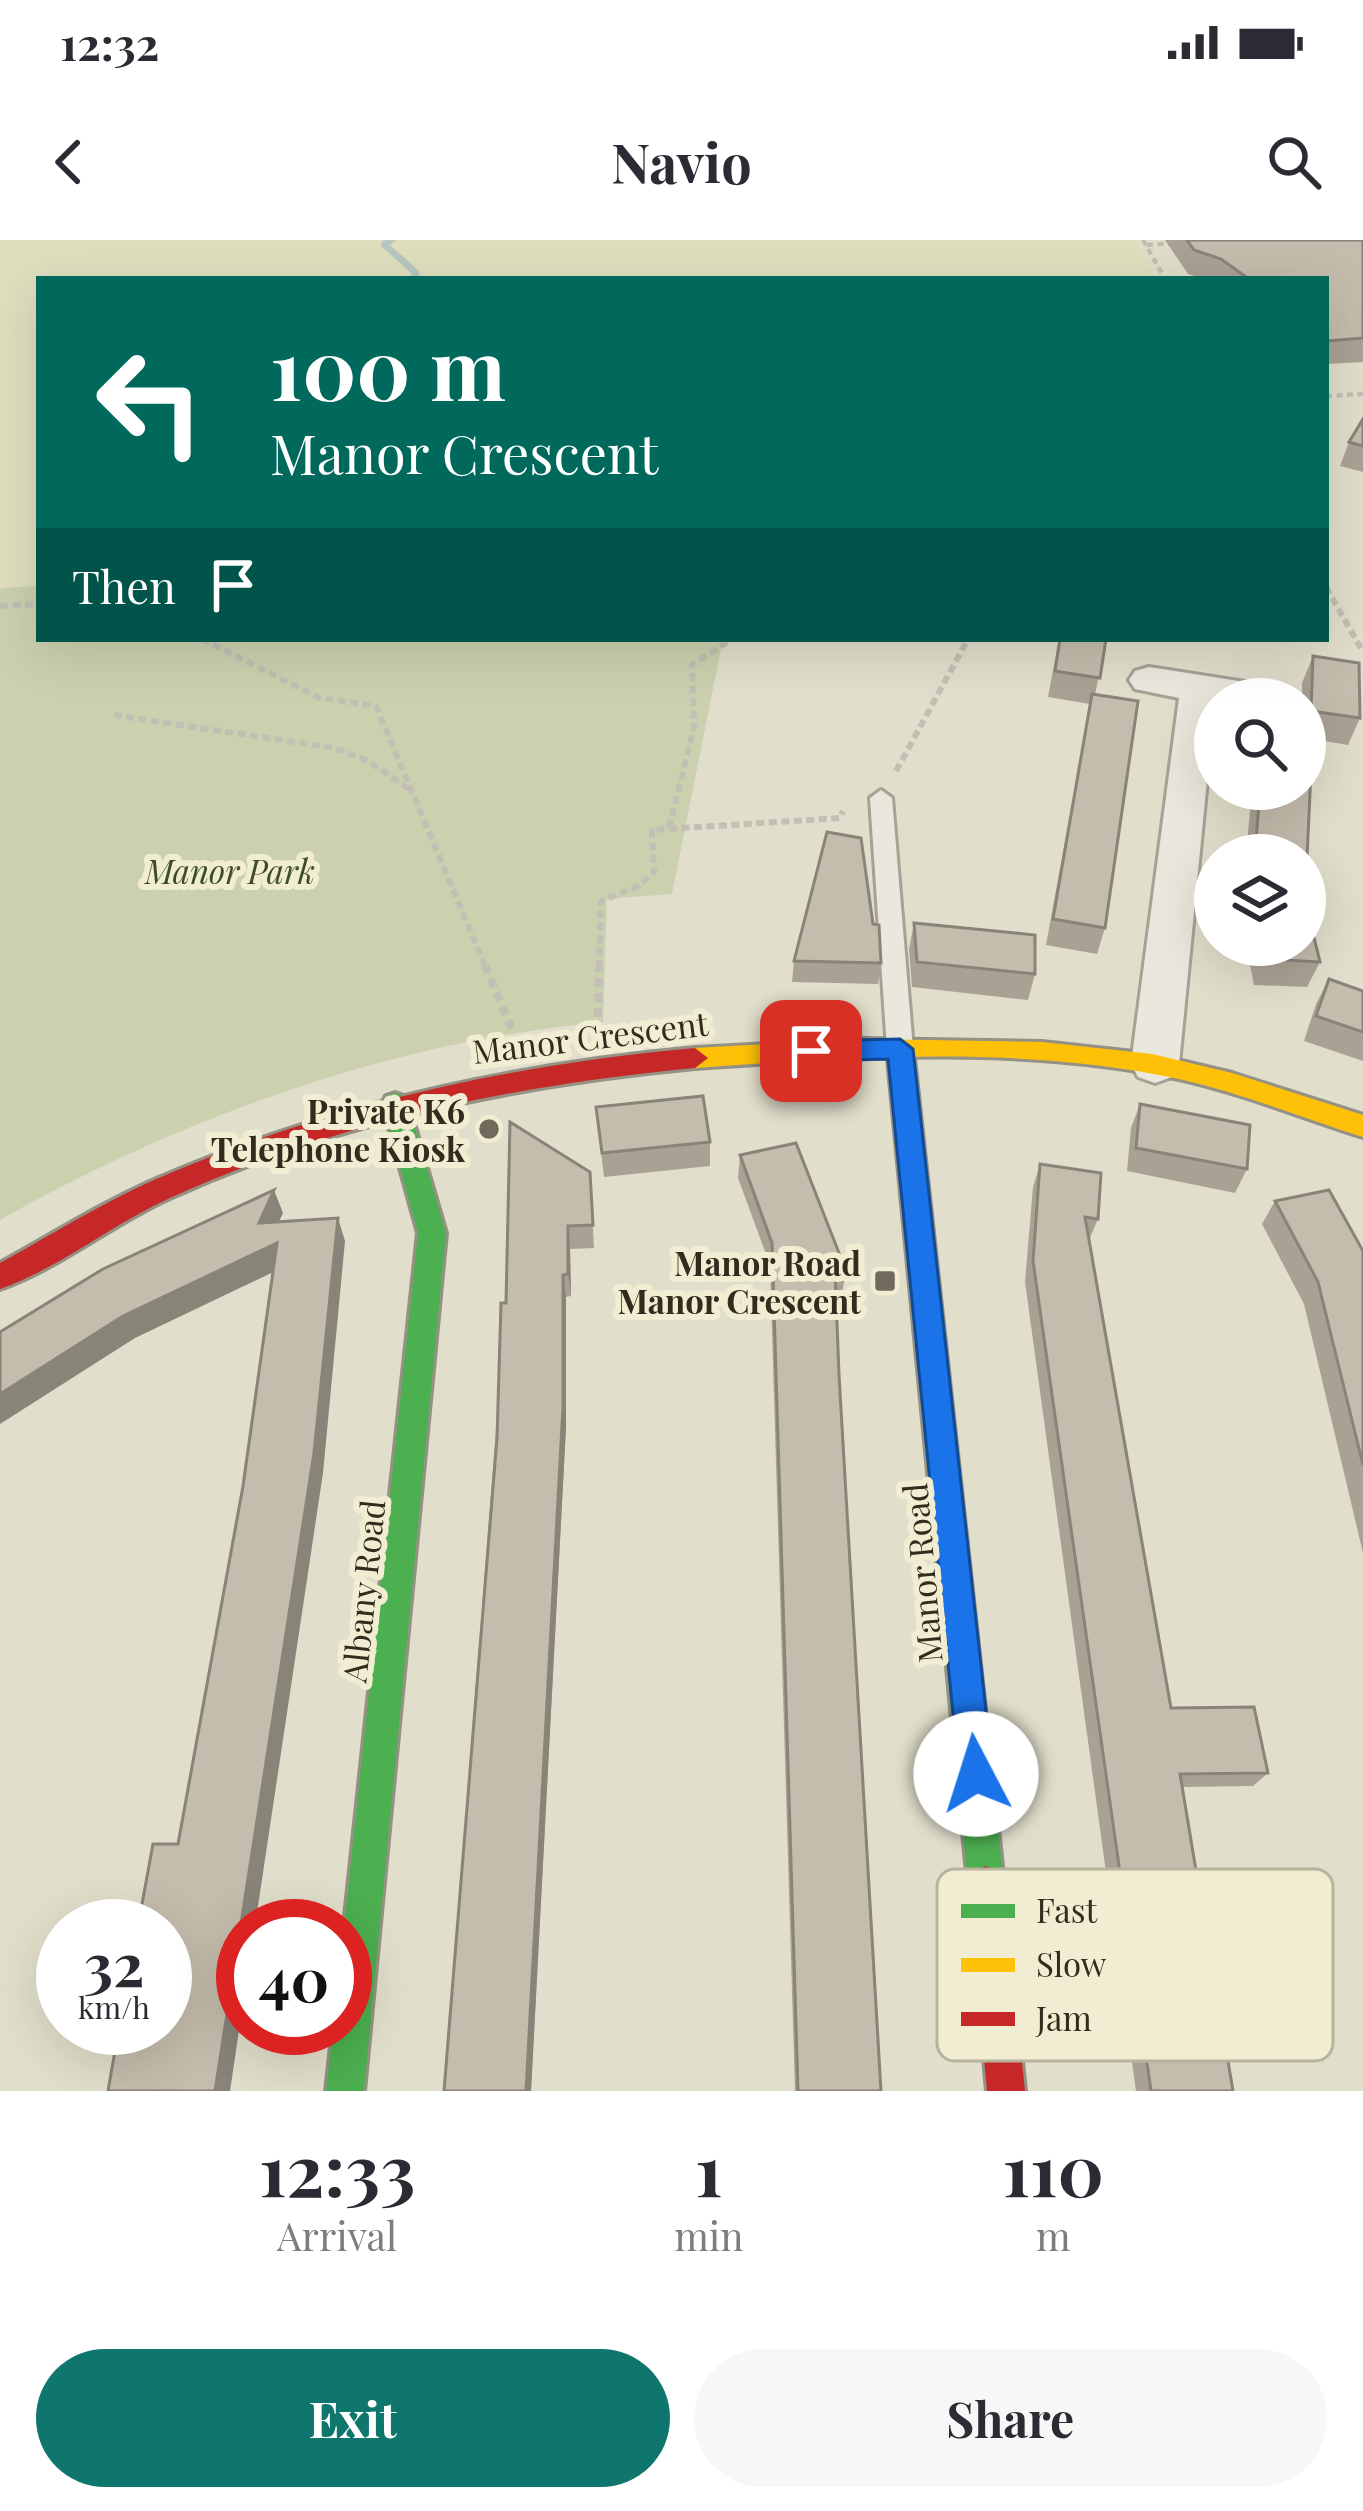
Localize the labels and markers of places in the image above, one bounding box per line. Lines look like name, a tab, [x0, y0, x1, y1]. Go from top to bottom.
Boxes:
pin	[760, 1000, 862, 1102]
place label: Private K6 Telephone Kiosk	[211, 1088, 466, 1170]
marker: Private K6 Telephone Kiosk	[476, 1116, 502, 1142]
place label: Manor Road Manor Crescent	[617, 1240, 861, 1322]
marker: Manor Road Manor Crescent	[872, 1268, 898, 1294]

